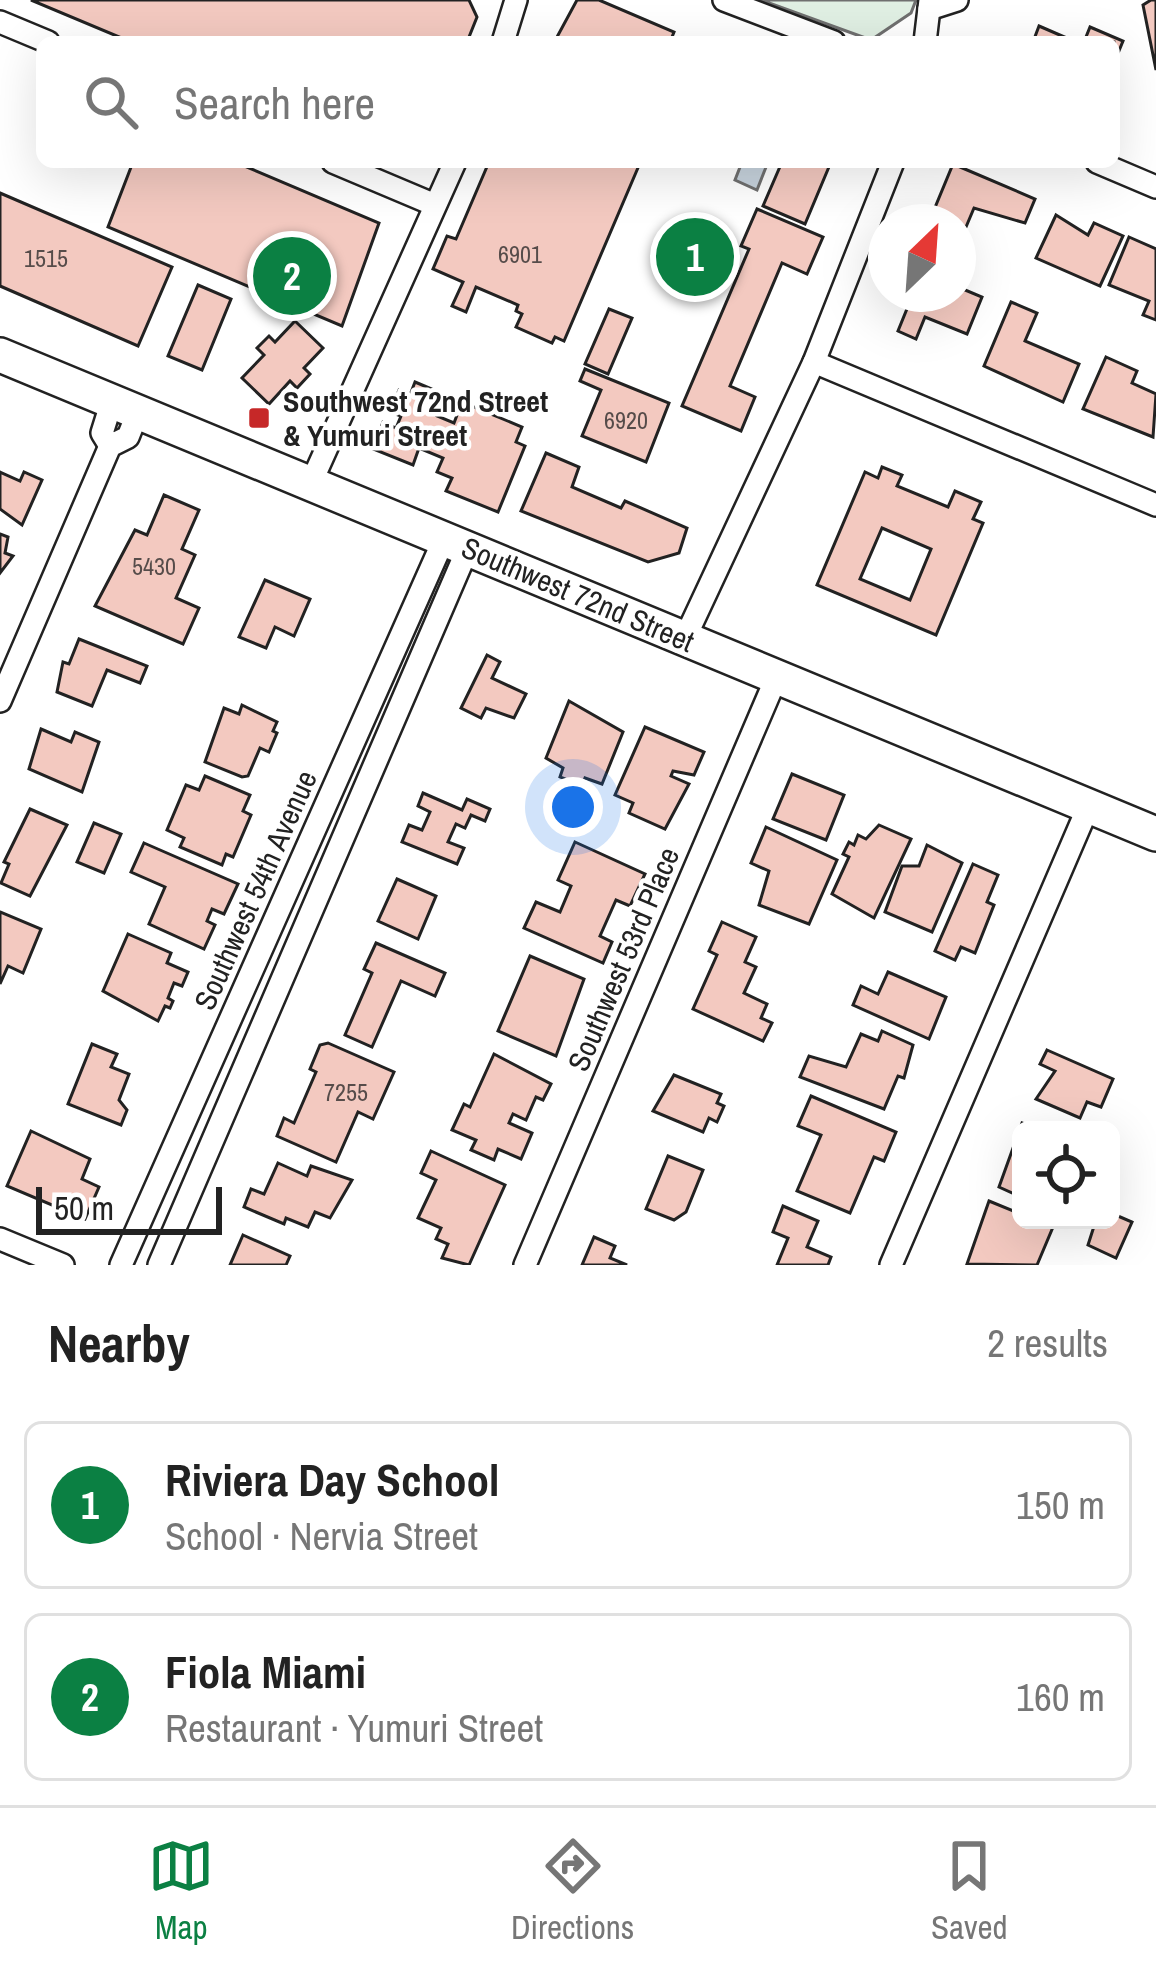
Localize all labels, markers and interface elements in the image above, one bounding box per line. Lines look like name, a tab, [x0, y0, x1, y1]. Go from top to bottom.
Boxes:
search box	[36, 36, 1120, 168]
icon: search	[78, 69, 144, 135]
text: Search here	[174, 72, 375, 133]
north arrow	[868, 204, 976, 312]
pin: 1	[656, 212, 734, 302]
pin: 2	[253, 231, 331, 321]
house number: 6901	[498, 238, 542, 270]
house number: 1515	[24, 242, 68, 274]
place label: Southwest 72nd Street & Yumuri Street	[283, 381, 548, 455]
house number: 6920	[604, 404, 648, 436]
marker: Southwest 72nd Street & Yumuri Street	[246, 405, 272, 431]
street label: Southwest 72nd Street	[456, 527, 701, 661]
house number: 5430	[132, 550, 176, 582]
street label: Southwest 54th Avenue	[184, 764, 326, 1016]
your location	[543, 777, 603, 837]
street label: Southwest 53rd Place	[558, 841, 688, 1077]
house number: 7255	[324, 1076, 368, 1108]
map controls	[1012, 1121, 1120, 1229]
button: locate	[1012, 1121, 1120, 1229]
scale bar	[36, 1181, 222, 1234]
text: 50 m	[54, 1186, 114, 1230]
text: Nearby	[48, 1309, 190, 1378]
text: 2 results	[987, 1317, 1108, 1369]
text: Riviera Day School	[165, 1449, 499, 1510]
text: 1	[81, 1479, 99, 1531]
text: 150 m	[1016, 1479, 1105, 1531]
text: School · Nervia Street	[165, 1510, 478, 1562]
text: Fiola Miami	[165, 1641, 366, 1702]
text: 2	[81, 1671, 99, 1723]
text: 160 m	[1016, 1671, 1105, 1723]
text: Restaurant · Yumuri Street	[165, 1702, 543, 1754]
tab: Map	[148, 1833, 214, 1949]
tab: Directions	[511, 1833, 634, 1949]
tab: Saved	[931, 1833, 1008, 1949]

